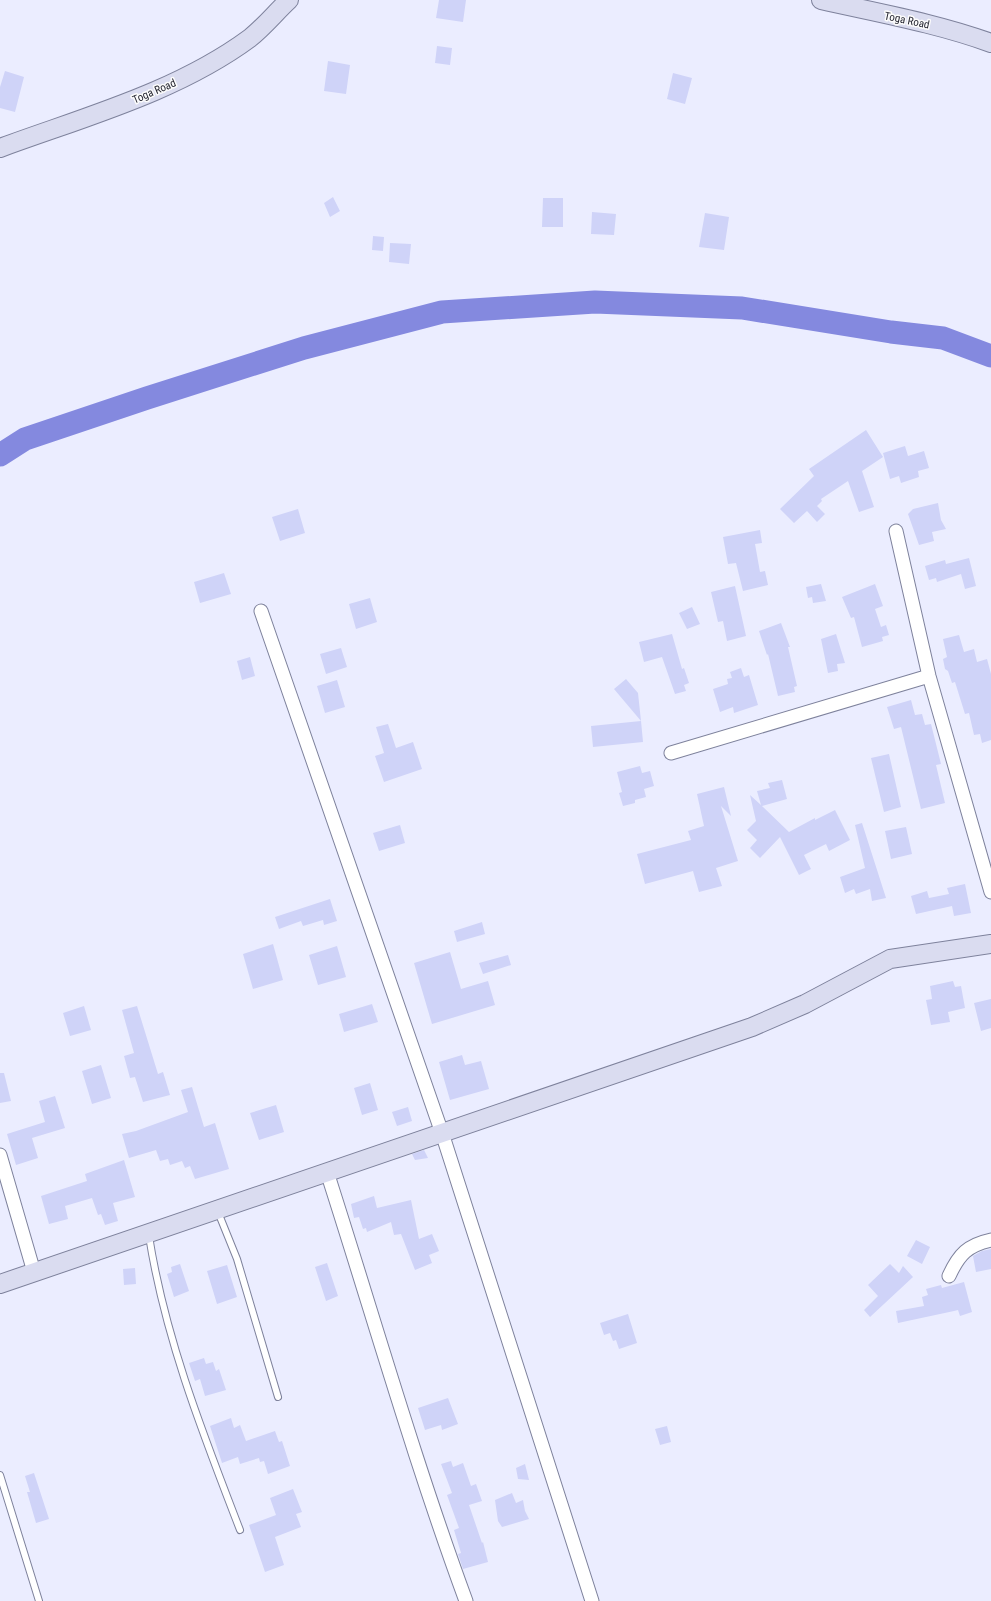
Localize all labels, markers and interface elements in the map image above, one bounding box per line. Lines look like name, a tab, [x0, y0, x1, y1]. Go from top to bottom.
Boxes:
street label: Toga Road	[883, 9, 931, 32]
street label: Toga Road	[130, 76, 178, 106]

